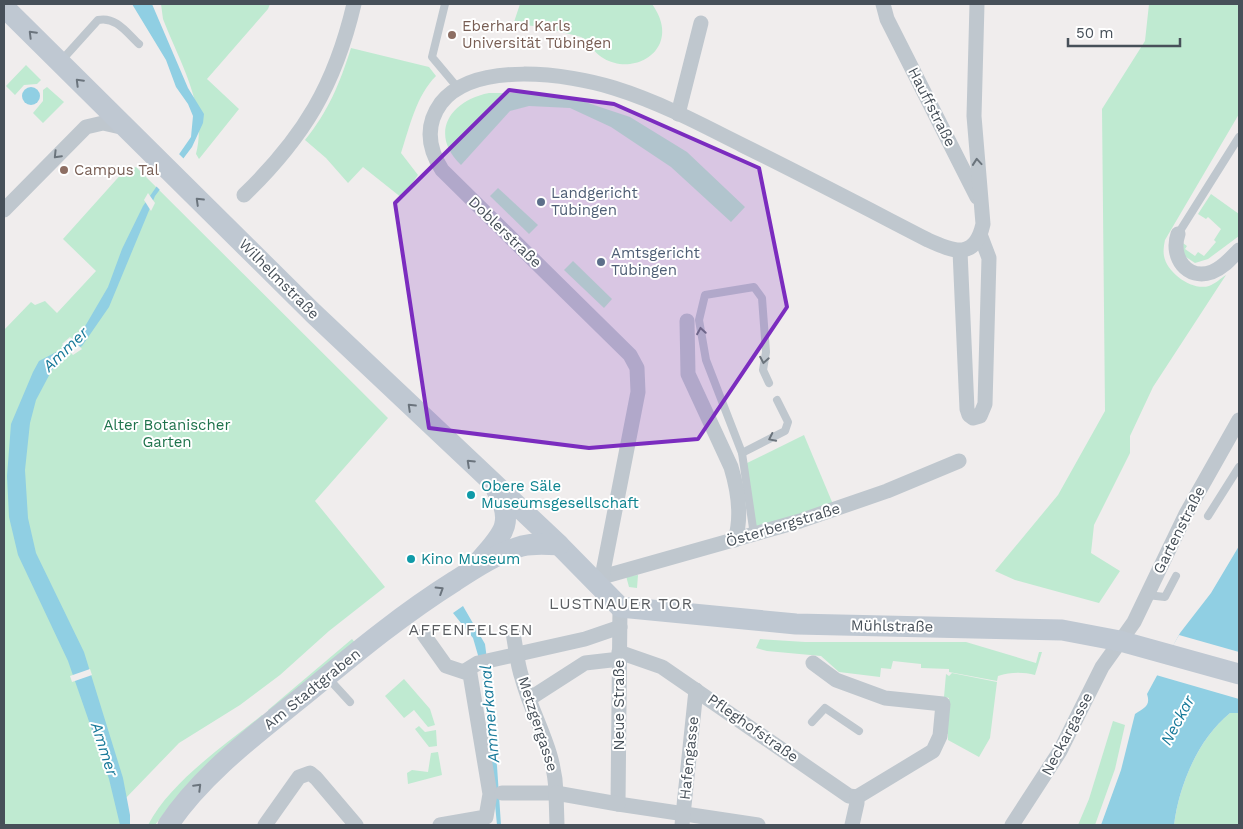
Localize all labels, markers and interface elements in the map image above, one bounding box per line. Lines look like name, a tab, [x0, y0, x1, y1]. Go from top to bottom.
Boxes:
scale bar	[1068, 15, 1180, 47]
place label: Eberhard Karls Universität Tübingen	[462, 17, 611, 52]
text: 50 m	[1076, 24, 1113, 42]
marker: Eberhard Karls Universität Tübingen	[446, 29, 458, 41]
one-way arrow	[28, 31, 37, 40]
street label: Hauffstraße	[904, 64, 960, 150]
one-way arrow	[76, 79, 85, 88]
one-way arrow	[54, 149, 63, 158]
one-way arrow	[971, 157, 982, 165]
place label: Campus Tal	[74, 161, 159, 179]
marker: Campus Tal	[58, 164, 70, 176]
place label: Landgericht Tübingen	[551, 184, 638, 219]
street label: Doblerstraße	[465, 193, 545, 271]
marker: Landgericht Tübingen	[535, 196, 547, 208]
one-way arrow	[196, 198, 205, 207]
street label: Wilhelmstraße	[235, 235, 323, 323]
place label: Amtsgericht Tübingen	[611, 244, 701, 279]
marker: Amtsgericht Tübingen	[595, 256, 607, 268]
water label: Ammer	[38, 323, 92, 376]
one-way arrow	[696, 326, 707, 334]
one-way arrow	[760, 356, 770, 365]
one-way arrow	[408, 404, 417, 413]
park label: Alter Botanischer Garten	[103, 416, 231, 451]
one-way arrow	[768, 431, 777, 442]
one-way arrow	[467, 460, 476, 469]
place label: Obere Säle Museumsgesellschaft	[481, 477, 639, 512]
street label: Gartenstraße	[1149, 483, 1209, 577]
marker: Obere Säle Museumsgesellschaft	[465, 489, 477, 501]
street label: Österbergstraße	[724, 499, 842, 551]
place label: Kino Museum	[421, 550, 520, 568]
marker: Kino Museum	[405, 553, 417, 565]
one-way arrow	[435, 587, 444, 597]
district label: LUSTNAUER TOR	[549, 594, 693, 613]
street label: Mühlstraße	[851, 616, 933, 636]
district label: AFFENFELSEN	[409, 620, 533, 639]
street label: Am Stadtgraben	[260, 645, 364, 733]
street label: Neue Straße	[610, 660, 628, 750]
water label: Ammerkanal	[476, 664, 503, 765]
street label: Metzgergasse	[514, 674, 562, 774]
street label: Neckargasse	[1038, 689, 1096, 779]
street label: Pfleghofstraße	[704, 690, 802, 766]
water label: Neckar	[1157, 691, 1199, 748]
street label: Hafengasse	[676, 715, 702, 801]
water label: Ammer	[87, 719, 122, 779]
one-way arrow	[192, 784, 201, 793]

